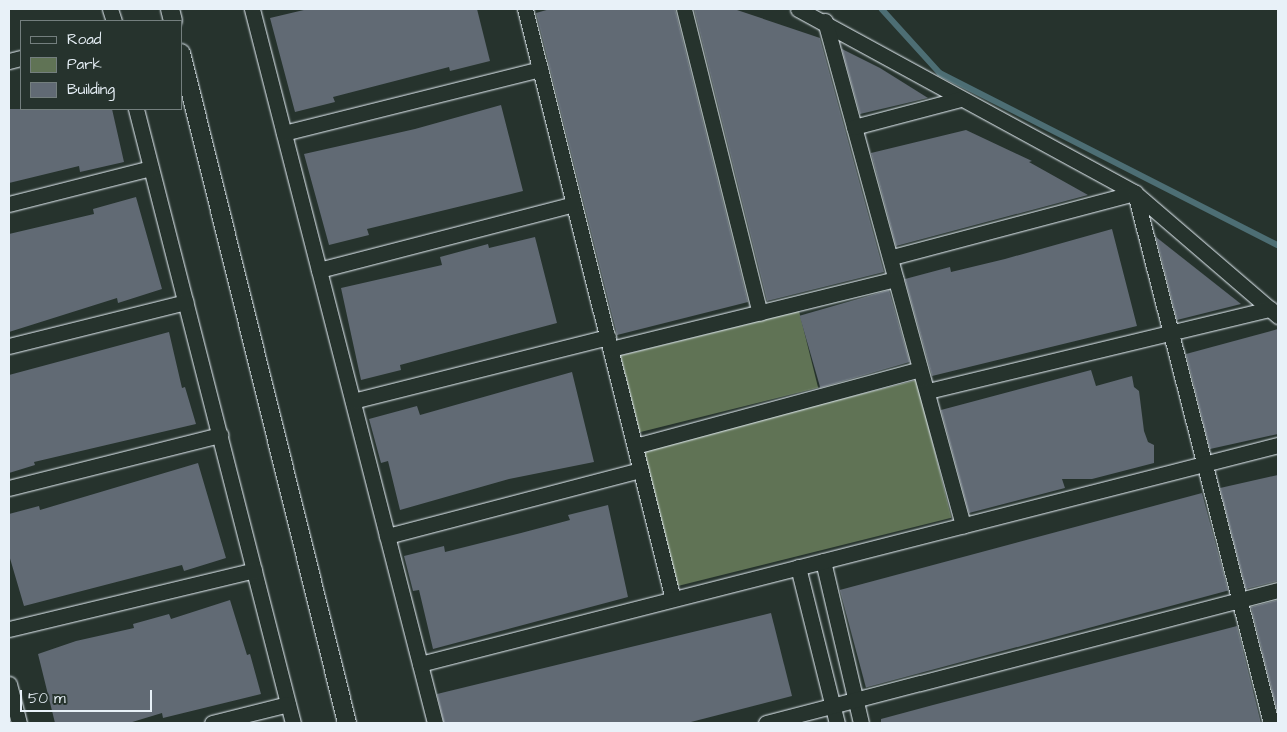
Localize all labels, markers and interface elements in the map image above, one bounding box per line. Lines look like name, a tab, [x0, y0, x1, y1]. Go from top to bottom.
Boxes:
legend	[20, 20, 182, 110]
text: Road	[67, 29, 101, 50]
text: Park	[67, 54, 102, 75]
text: Building	[67, 79, 115, 100]
scale bar	[22, 680, 155, 712]
text: 50 m	[28, 688, 66, 709]

